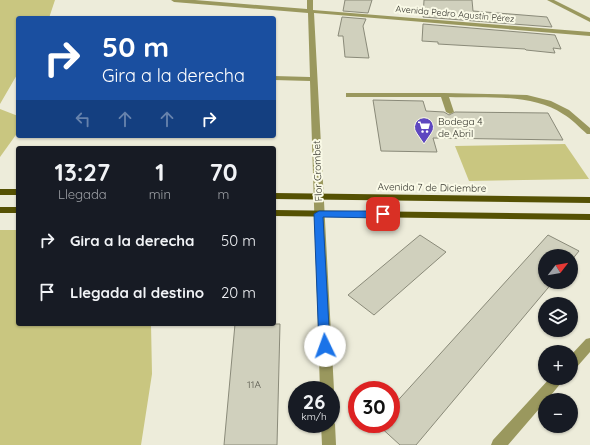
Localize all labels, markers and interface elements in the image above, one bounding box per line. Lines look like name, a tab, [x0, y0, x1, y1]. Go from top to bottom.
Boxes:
street label: Avenida Pedro Agustín Pérez	[395, 3, 515, 24]
text: 50 m	[102, 29, 169, 64]
icon: right	[36, 32, 88, 84]
text: Gira a la derecha	[102, 64, 245, 87]
icon: left	[72, 108, 94, 130]
icon: ahead	[114, 108, 136, 130]
icon: ahead	[156, 108, 178, 130]
icon: right	[198, 108, 220, 130]
place label: Bodega 4 de Abril	[438, 115, 482, 140]
supermarket icon: Bodega 4 de Abril	[413, 116, 435, 144]
street label: Flor Crombet	[310, 140, 325, 202]
text: 13:27	[55, 157, 110, 187]
text: 1	[155, 157, 165, 187]
text: 70	[210, 157, 237, 187]
street label: Avenida 7 de Diciembre	[377, 180, 487, 195]
text: Llegada	[58, 186, 107, 202]
text: min	[149, 186, 171, 202]
text: m	[218, 186, 229, 202]
pin	[366, 197, 400, 231]
icon: arrive	[372, 203, 394, 225]
icon: right	[36, 229, 58, 251]
text: Gira a la derecha	[70, 231, 195, 250]
text: 50 m	[221, 231, 256, 250]
north arrow	[538, 249, 578, 289]
map controls	[538, 249, 578, 433]
icon: arrive	[36, 281, 58, 303]
text: Llegada al destino	[70, 283, 204, 302]
text: 20 m	[221, 283, 256, 302]
button: layers	[538, 297, 578, 337]
position arrow	[304, 325, 346, 367]
button: +	[538, 345, 578, 385]
house number: 11A	[247, 378, 261, 391]
speed limit sign: 30	[348, 381, 400, 433]
text: 26	[303, 389, 325, 414]
button: −	[538, 393, 578, 433]
text: km/h	[301, 410, 327, 423]

